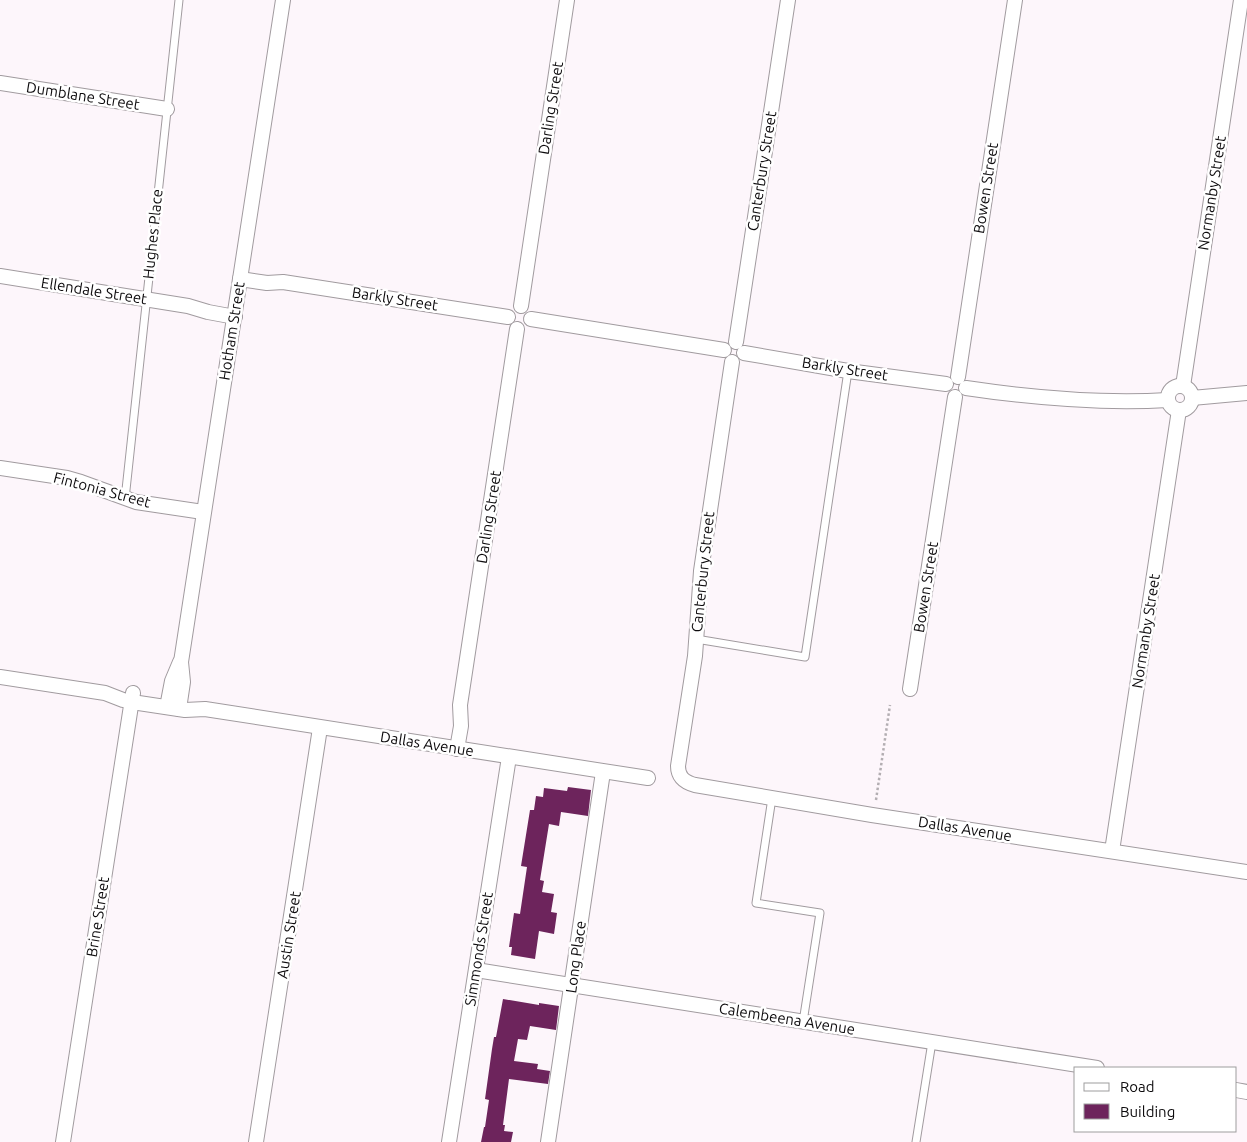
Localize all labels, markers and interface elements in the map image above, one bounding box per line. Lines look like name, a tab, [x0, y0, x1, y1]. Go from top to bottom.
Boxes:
street label: Darling Street	[535, 60, 566, 156]
street label: Dumblane Street	[25, 78, 141, 113]
street label: Canterbury Street	[744, 110, 779, 232]
street label: Normanby Street	[1194, 134, 1229, 251]
street label: Bowen Street	[970, 141, 1001, 235]
street label: Hughes Place	[139, 188, 166, 280]
street label: Ellendale Street	[40, 274, 148, 307]
street label: Hotham Street	[215, 280, 248, 381]
street label: Barkly Street	[351, 283, 439, 314]
street label: Barkly Street	[801, 353, 889, 384]
street label: Fintonia Street	[52, 468, 153, 511]
street label: Darling Street	[473, 469, 504, 565]
street label: Canterbury Street	[688, 511, 717, 633]
street label: Bowen Street	[910, 540, 941, 634]
street label: Normanby Street	[1128, 572, 1163, 689]
street label: Dallas Avenue	[379, 728, 475, 759]
street label: Dallas Avenue	[917, 813, 1013, 844]
street label: Brine Street	[83, 875, 112, 958]
street label: Austin Street	[273, 890, 304, 980]
street label: Simmonds Street	[461, 891, 496, 1007]
street label: Long Place	[562, 920, 589, 994]
street label: Calembeena Avenue	[718, 999, 856, 1038]
legend	[1074, 1067, 1237, 1132]
text: Road	[1120, 1078, 1155, 1095]
text: Building	[1120, 1103, 1175, 1120]

